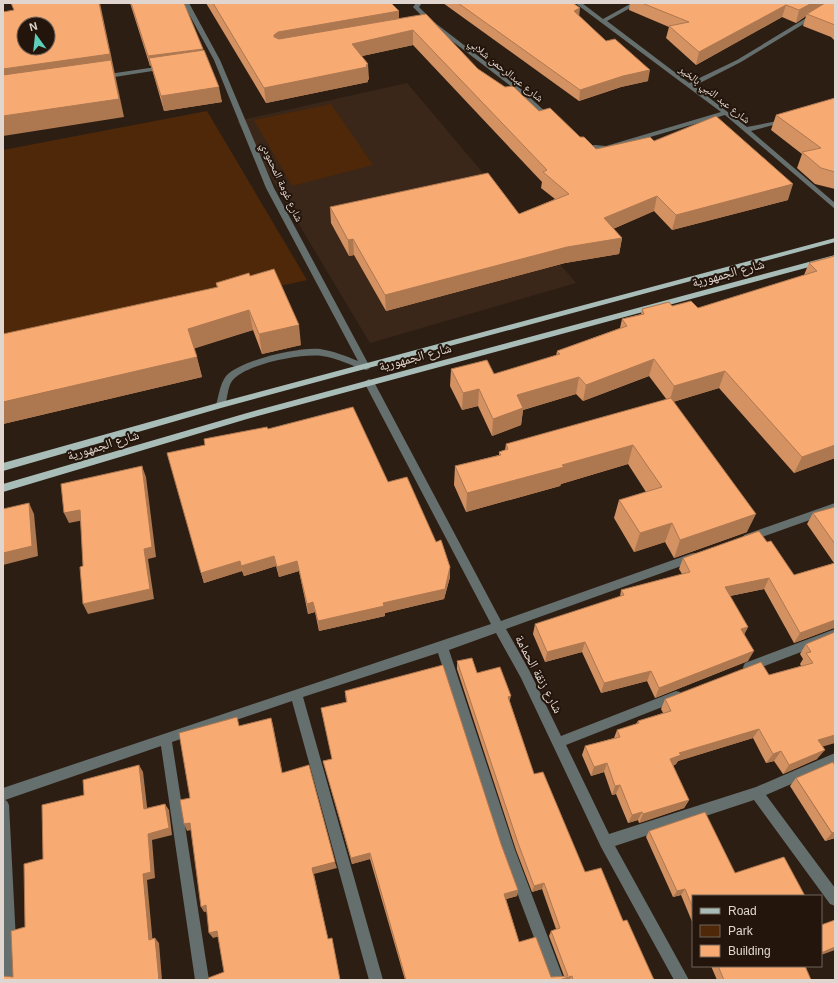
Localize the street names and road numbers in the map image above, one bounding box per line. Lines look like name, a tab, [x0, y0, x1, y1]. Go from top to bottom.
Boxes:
street label: شارع عبدالرحمن شلابي	[464, 36, 546, 106]
street label: شارع عبد النبي بالخير	[675, 62, 753, 128]
street label: شارع غومة المحمودي	[256, 141, 306, 224]
street label: شارع الجمهورية	[690, 256, 766, 292]
street label: شارع الجمهورية	[377, 340, 453, 376]
street label: شارع الجمهورية	[65, 427, 141, 465]
street label: شارع زنقة الحمامة	[510, 632, 566, 717]

